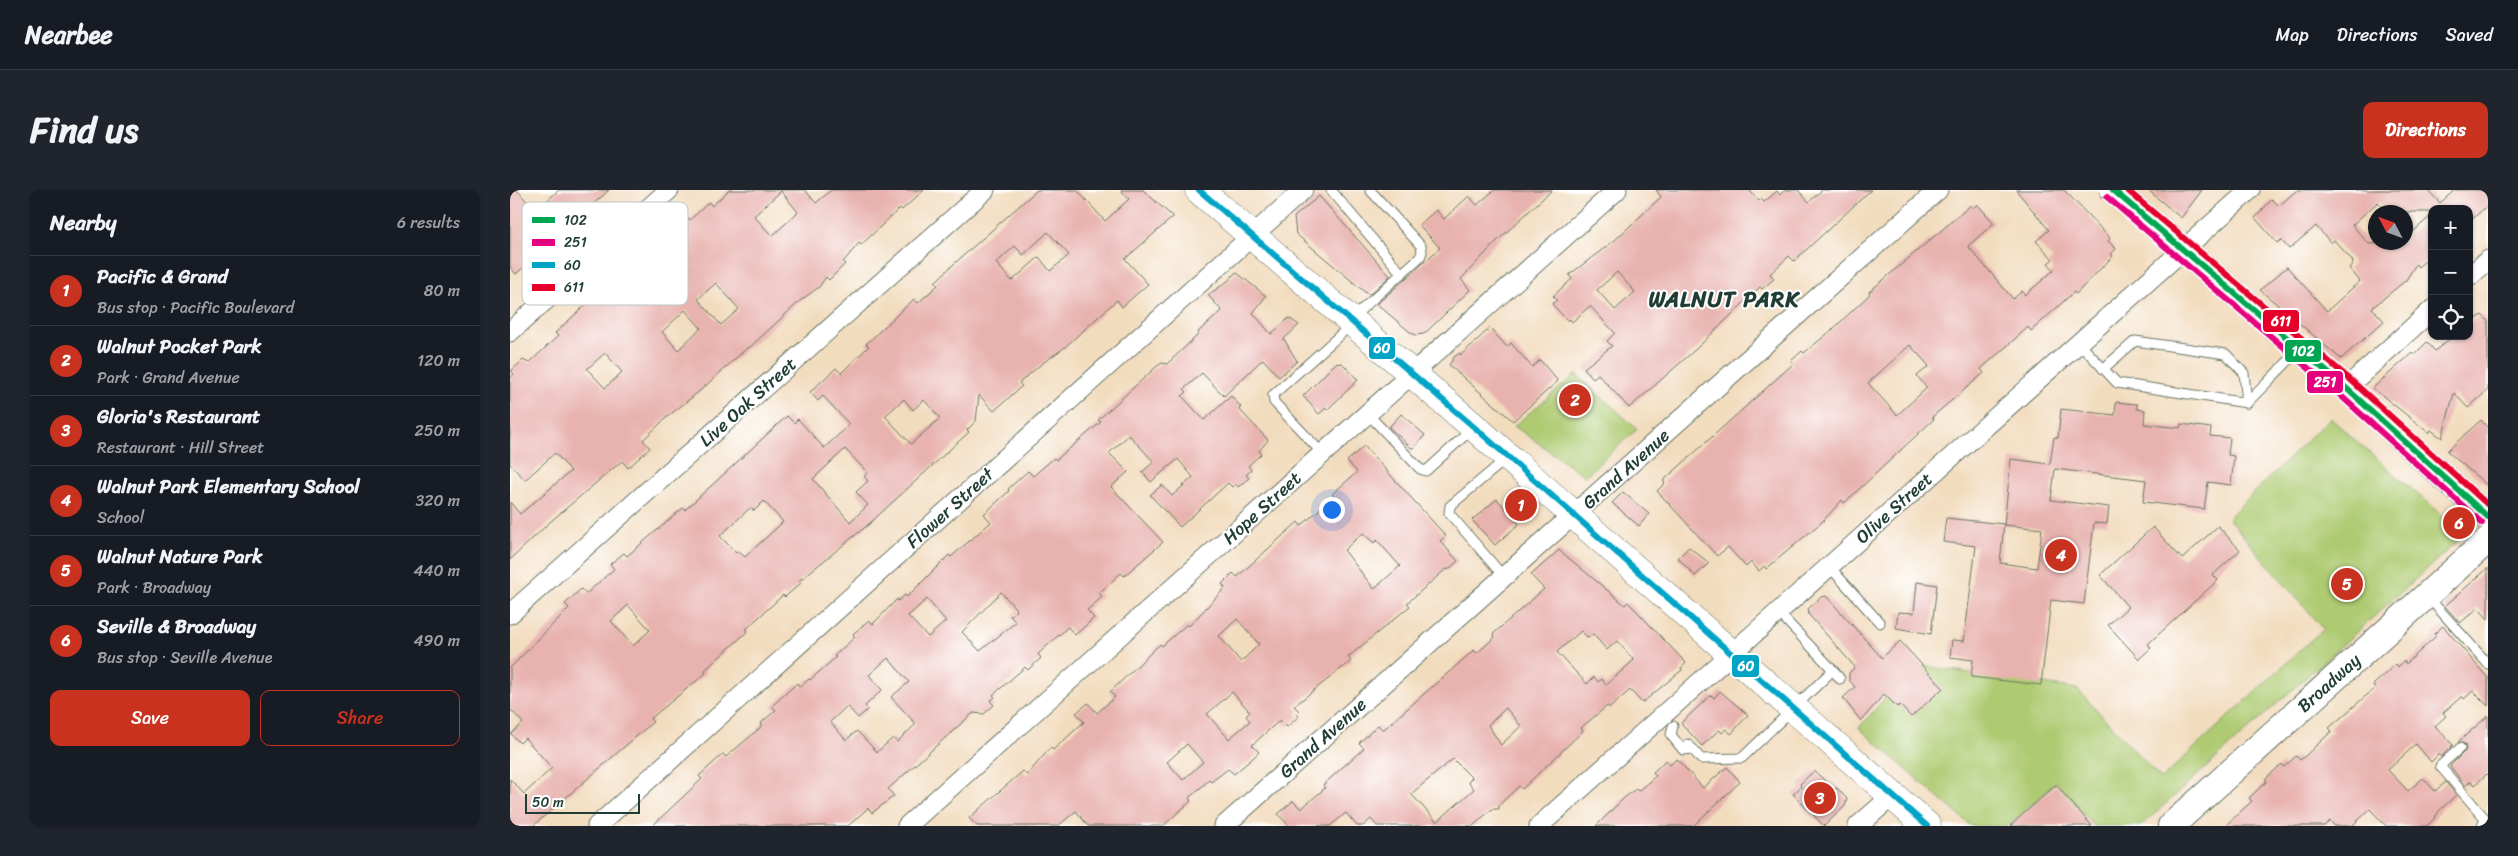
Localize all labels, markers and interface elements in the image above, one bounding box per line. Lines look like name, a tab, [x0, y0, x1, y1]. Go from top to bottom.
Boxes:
text: Nearbee	[25, 14, 113, 56]
text: Map	[2276, 19, 2309, 51]
text: Directions	[2337, 19, 2418, 51]
text: Saved	[2446, 19, 2493, 51]
text: Find us	[30, 99, 138, 161]
button: Directions	[2363, 102, 2488, 158]
legend	[522, 202, 688, 305]
text: Nearby	[50, 204, 116, 242]
north arrow	[2368, 205, 2413, 250]
map controls	[2428, 205, 2473, 340]
button: +	[2428, 205, 2473, 250]
text: 6 results	[397, 208, 460, 237]
text: 102	[564, 208, 587, 233]
text: 251	[564, 230, 587, 255]
button: −	[2428, 250, 2473, 295]
text: 60	[564, 253, 581, 278]
text: Pacific & Grand	[97, 260, 228, 293]
text: 611	[564, 275, 584, 300]
text: 1	[63, 276, 69, 305]
text: 80 m	[424, 276, 460, 305]
district label: WALNUT PARK	[1648, 280, 1800, 319]
text: Bus stop · Pacific Boulevard	[97, 293, 294, 322]
button: locate	[2428, 295, 2473, 340]
line badge: 611	[2262, 309, 2300, 333]
text: 611	[2270, 309, 2291, 334]
text: Walnut Pocket Park	[97, 330, 261, 363]
line badge: 60	[1368, 336, 1396, 360]
text: 60	[1373, 336, 1391, 361]
line badge: 102	[2284, 339, 2322, 363]
text: 102	[2292, 339, 2315, 364]
text: 2	[61, 346, 71, 375]
text: 120 m	[417, 346, 460, 375]
street label: Live Oak Street	[692, 349, 804, 455]
text: Park · Grand Avenue	[97, 363, 240, 392]
line badge: 251	[2306, 370, 2344, 394]
text: 251	[2313, 370, 2336, 395]
pin: 2	[1559, 381, 1591, 419]
text: Gloria's Restaurant	[97, 400, 260, 433]
text: 3	[62, 416, 70, 445]
text: 250 m	[414, 416, 460, 445]
street label: Grand Avenue	[1575, 420, 1677, 518]
text: Restaurant · Hill Street	[97, 433, 264, 462]
street label: Flower Street	[899, 459, 1002, 557]
street label: Hope Street	[1215, 463, 1309, 553]
street label: Olive Street	[1848, 464, 1940, 552]
text: Walnut Park Elementary School	[97, 470, 360, 503]
text: 4	[61, 486, 71, 515]
text: 320 m	[415, 486, 460, 515]
pin: 1	[1505, 486, 1537, 524]
your location	[1319, 497, 1345, 523]
text: School	[97, 503, 144, 532]
pin: 6	[2443, 504, 2475, 542]
pin: 4	[2045, 536, 2077, 574]
text: Walnut Nature Park	[97, 540, 262, 573]
text: 5	[61, 556, 71, 585]
text: 440 m	[413, 556, 460, 585]
pin: 5	[2331, 565, 2363, 603]
text: Park · Broadway	[97, 573, 211, 602]
text: Seville & Broadway	[97, 610, 256, 643]
text: 6	[61, 626, 71, 655]
text: 490 m	[414, 626, 460, 655]
text: Bus stop · Seville Avenue	[97, 643, 272, 672]
street label: Broadway	[2290, 645, 2369, 721]
line badge: 60	[1731, 654, 1760, 678]
text: 60	[1737, 654, 1755, 679]
street label: Grand Avenue	[1272, 689, 1374, 787]
button: Save	[50, 690, 250, 746]
button: Share	[260, 690, 460, 746]
pin: 3	[1804, 779, 1836, 817]
text: 50 m	[532, 790, 564, 815]
scale bar	[525, 791, 640, 814]

